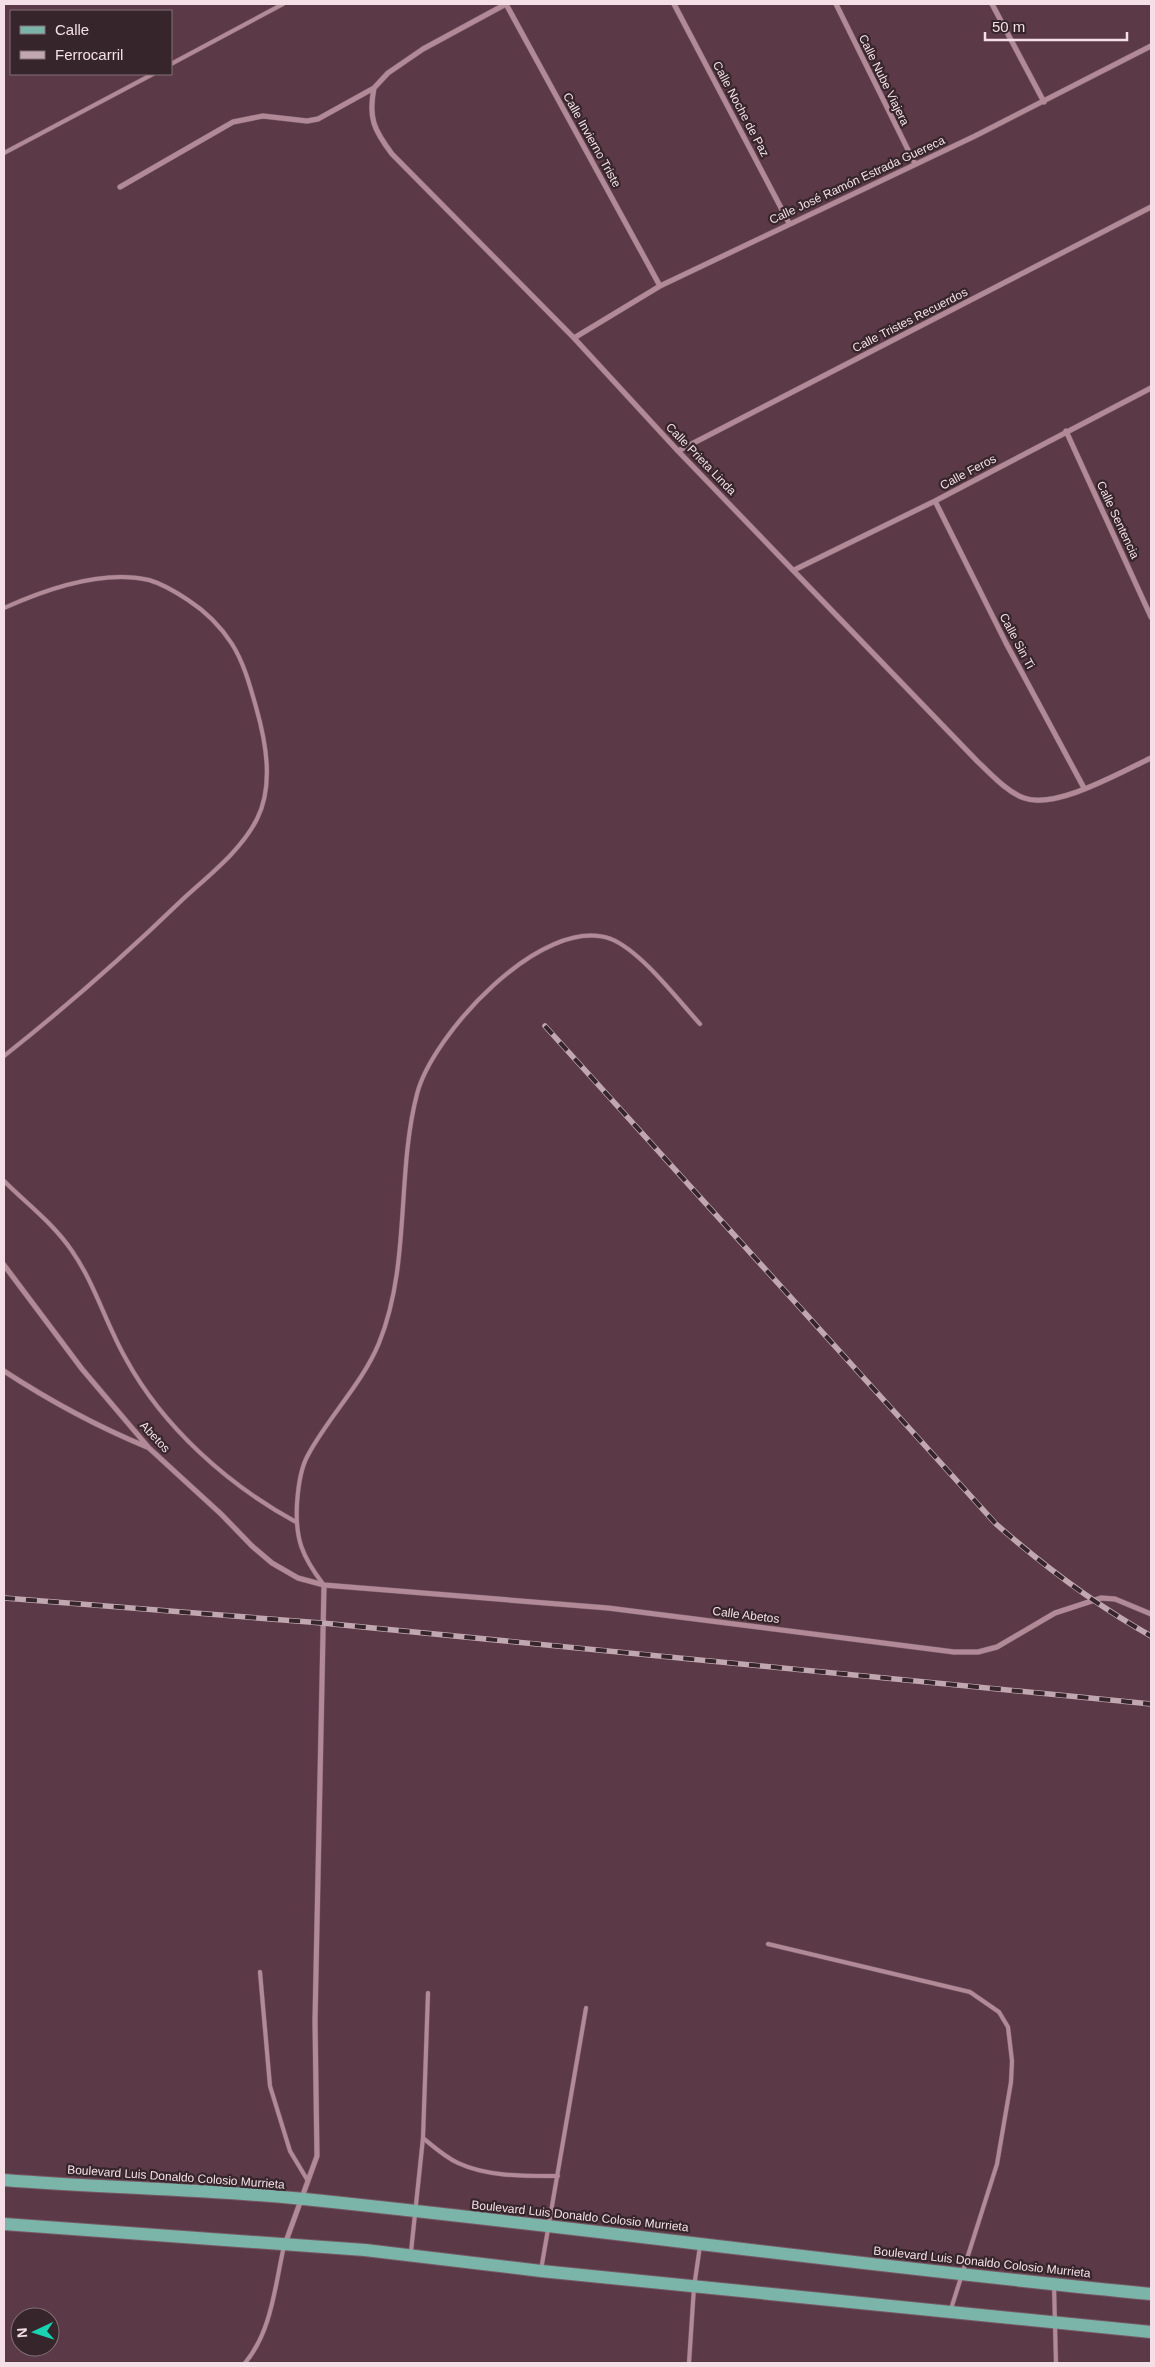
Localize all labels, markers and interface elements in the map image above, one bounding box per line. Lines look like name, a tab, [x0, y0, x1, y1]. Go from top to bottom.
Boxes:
legend	[10, 10, 172, 75]
scale bar	[985, 10, 1128, 42]
text: 50 m	[992, 18, 1025, 35]
text: Calle	[55, 21, 89, 38]
street label: Calle Nube Viajera	[856, 32, 912, 128]
text: Ferrocarril	[55, 46, 123, 63]
street label: Calle Noche de Paz	[710, 59, 772, 159]
street label: Calle Invierno Triste	[560, 90, 624, 190]
street label: Calle José Ramón Estrada Guereca	[767, 133, 947, 227]
street label: Calle Tristes Recuerdos	[850, 285, 970, 355]
street label: Calle Prieta Linda	[663, 420, 739, 498]
street label: Calle Feros	[938, 451, 998, 493]
street label: Calle Sentencia	[1094, 479, 1142, 561]
street label: Calle Sin Ti	[997, 611, 1037, 671]
street label: Abetos	[137, 1419, 173, 1455]
street label: Calle Abetos	[712, 1604, 780, 1626]
street label: Boulevard Luis Donaldo Colosio Murrieta	[67, 2162, 286, 2192]
street label: Boulevard Luis Donaldo Colosio Murrieta	[471, 2198, 690, 2234]
street label: Boulevard Luis Donaldo Colosio Murrieta	[873, 2244, 1092, 2280]
north arrow	[10, 2307, 60, 2357]
text: N	[14, 2327, 30, 2339]

